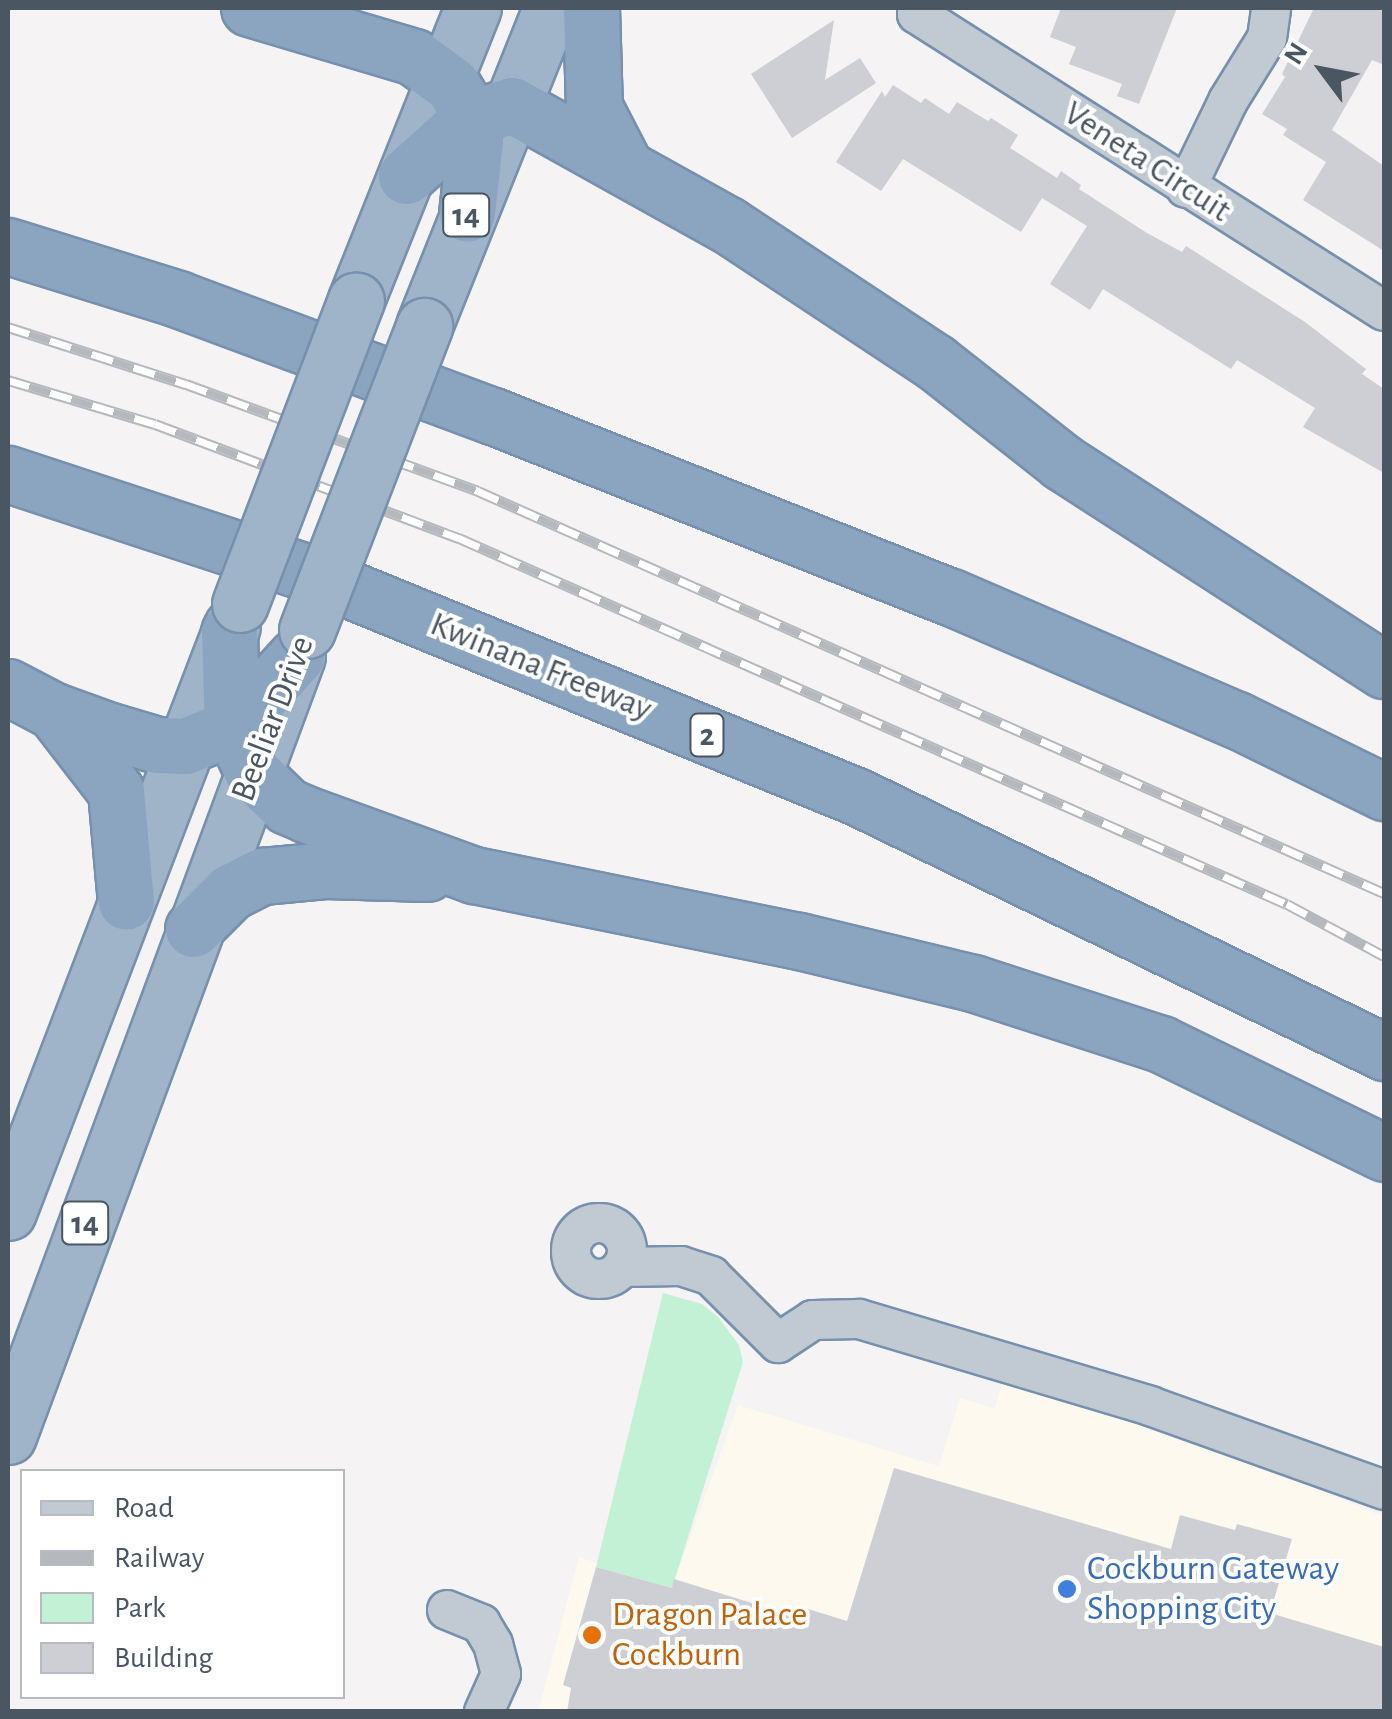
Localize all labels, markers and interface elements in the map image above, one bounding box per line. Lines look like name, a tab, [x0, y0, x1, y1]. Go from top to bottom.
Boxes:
north arrow	[1272, 20, 1372, 120]
text: N	[1280, 38, 1314, 70]
street label: Veneta Circuit	[1056, 93, 1238, 231]
road number: 14	[441, 188, 491, 242]
street label: Kwinana Freeway	[424, 603, 658, 731]
street label: Beeliar Drive	[222, 630, 324, 808]
road number: 2	[687, 708, 727, 762]
road number: 14	[60, 1196, 110, 1250]
legend	[20, 1469, 345, 1699]
text: Road	[114, 1493, 174, 1523]
text: Railway	[114, 1543, 205, 1573]
place label: Cockburn Gateway Shopping City	[1087, 1548, 1339, 1630]
marker: Cockburn Gateway Shopping City	[1056, 1578, 1078, 1600]
text: Park	[114, 1593, 166, 1623]
place label: Dragon Palace Cockburn	[612, 1594, 807, 1676]
marker: Dragon Palace Cockburn	[581, 1624, 603, 1646]
text: Building	[114, 1643, 213, 1673]

